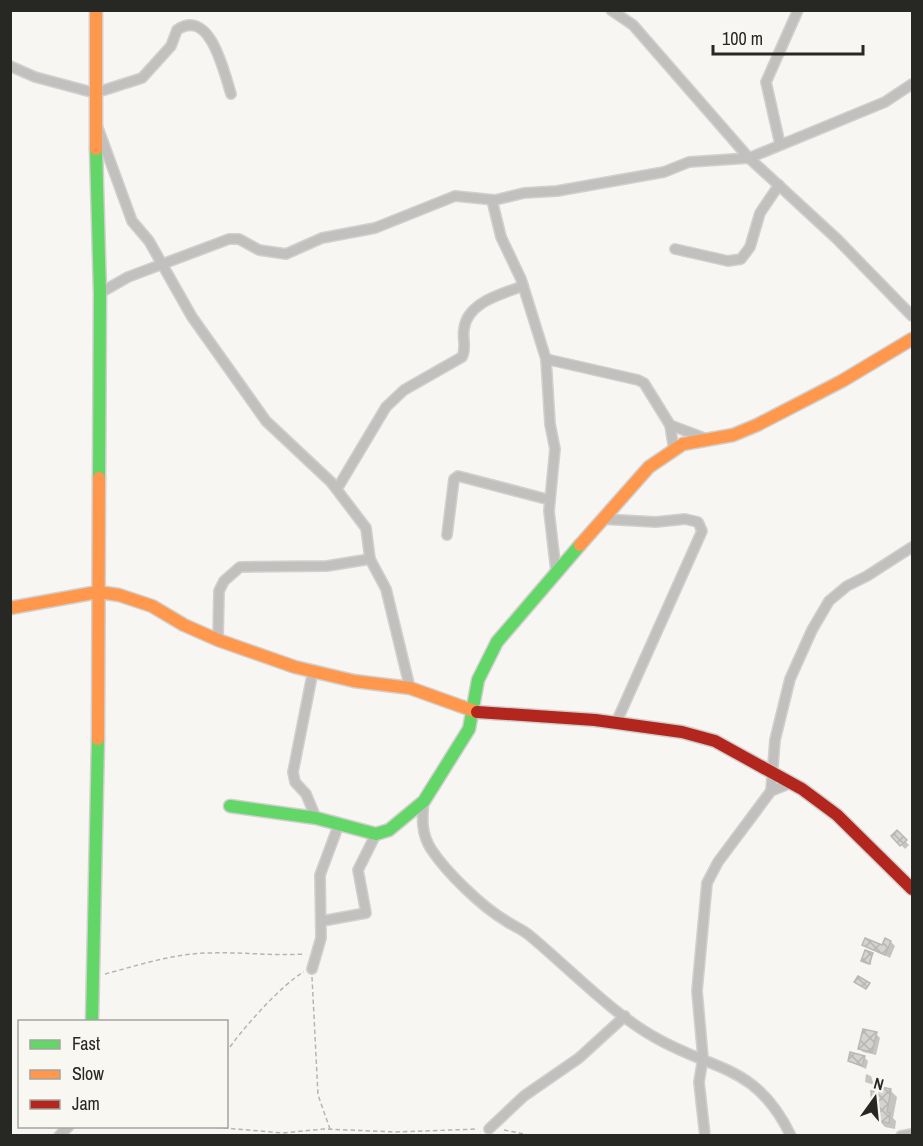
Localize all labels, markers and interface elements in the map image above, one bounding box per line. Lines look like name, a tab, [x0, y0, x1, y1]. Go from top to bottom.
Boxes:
scale bar	[713, 18, 863, 56]
text: 100 m	[722, 26, 763, 51]
legend	[18, 1020, 228, 1128]
text: Fast	[72, 1031, 100, 1056]
text: Slow	[72, 1061, 104, 1086]
north arrow	[845, 1068, 905, 1128]
text: N	[871, 1072, 886, 1095]
text: Jam	[72, 1091, 100, 1116]

